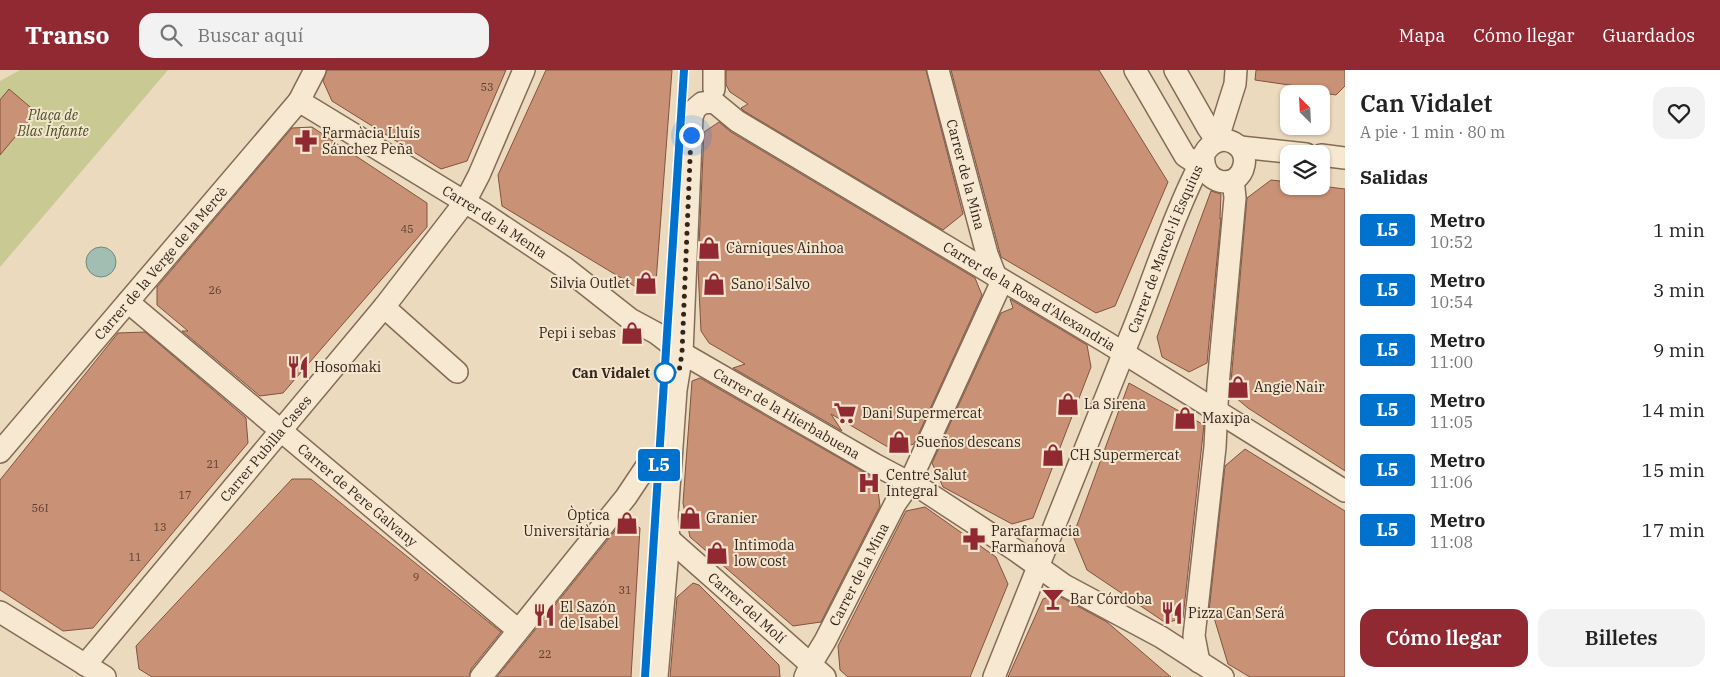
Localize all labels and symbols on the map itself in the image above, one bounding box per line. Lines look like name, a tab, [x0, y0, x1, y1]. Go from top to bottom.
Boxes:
house number: 53	[480, 80, 494, 94]
north arrow	[1280, 85, 1330, 135]
park label: Plaça de Blas Infante	[16, 106, 90, 140]
street label: Carrer de la Mina	[942, 117, 989, 232]
your location	[679, 123, 704, 148]
place label: Farmàcia Lluís Sánchez Peña	[322, 124, 420, 158]
pharmacy icon: Farmàcia Lluís Sánchez Peña	[293, 128, 319, 154]
street label: Carrer de Marcel·lí Esquius	[1124, 162, 1207, 336]
street label: Carrer de la Menta	[439, 181, 551, 263]
street label: Carrer de la Verge de la Mercè	[90, 183, 231, 344]
house number: 45	[400, 222, 414, 236]
shop icon: Càrniques Ainhoa	[696, 235, 722, 261]
street label: Carrer de la Rosa d'Alexandria	[940, 237, 1119, 355]
place label: Càrniques Ainhoa	[726, 239, 845, 257]
shop icon: Silvia Outlet	[633, 270, 659, 296]
shop icon: Sano i Salvo	[701, 271, 727, 297]
place label: Silvia Outlet	[550, 274, 630, 292]
place label: Sano i Salvo	[731, 275, 810, 293]
house number: 26	[208, 283, 222, 297]
shop icon: Pepi i sebas	[619, 320, 645, 346]
place label: Pepi i sebas	[539, 324, 616, 342]
restaurant icon: Hosomaki	[285, 354, 311, 380]
place label: Hosomaki	[314, 358, 381, 376]
marker: Can Vidalet	[654, 362, 676, 384]
place label: Can Vidalet	[572, 364, 650, 382]
street label: Carrer de la Hierbabuena	[710, 364, 864, 463]
shop icon: Angie Nair	[1225, 374, 1251, 400]
place label: Angie Nair	[1254, 378, 1325, 396]
shop icon: La Sirena	[1055, 391, 1081, 417]
street label: Carrer Pubilla Cases	[216, 392, 316, 505]
place label: La Sirena	[1084, 395, 1147, 413]
supermarket icon: Dani Supermercat	[832, 400, 858, 426]
place label: Dani Supermercat	[862, 404, 982, 422]
shop icon: Maxipa	[1172, 405, 1198, 431]
place label: Maxipa	[1202, 409, 1251, 427]
shop icon: Sueños descans	[886, 429, 912, 455]
place label: Sueños descans	[916, 433, 1021, 451]
street label: Carrer de Pere Galvany	[294, 439, 422, 551]
shop icon: CH Supermercat	[1040, 442, 1066, 468]
place label: CH Supermercat	[1070, 446, 1179, 464]
line badge: L5	[636, 449, 682, 481]
house number: 21	[206, 457, 220, 471]
place label: Centre Salut Integral	[886, 466, 967, 500]
hospital icon: Centre Salut Integral	[856, 470, 882, 496]
house number: 17	[178, 488, 192, 502]
house number: 56I	[31, 501, 49, 515]
place label: Òptica Universitària	[523, 505, 610, 540]
shop icon: Granier	[677, 505, 703, 531]
place label: Granier	[706, 509, 758, 527]
shop icon: Òptica Universitària	[614, 510, 640, 536]
street label: Carrer de la Mina	[825, 519, 893, 629]
house number: 13	[153, 520, 167, 534]
place label: Parafarmacia Farmanova	[991, 522, 1080, 556]
pharmacy icon: Parafarmacia Farmanova	[961, 526, 987, 552]
place label: Intimoda low cost	[734, 536, 795, 570]
shop icon: Intimoda low cost	[704, 540, 730, 566]
house number: 11	[128, 550, 142, 564]
street label: Carrer del Molí	[704, 569, 790, 647]
house number: 9	[413, 570, 419, 584]
house number: 31	[618, 583, 632, 597]
bar icon: Bar Córdoba	[1040, 586, 1066, 612]
place label: Bar Córdoba	[1070, 590, 1152, 608]
place label: El Sazón de Isabel	[560, 598, 619, 632]
restaurant icon: Pizza Can Será	[1159, 600, 1185, 626]
restaurant icon: El Sazón de Isabel	[531, 602, 557, 628]
place label: Pizza Can Será	[1188, 604, 1285, 622]
house number: 22	[538, 647, 552, 661]

